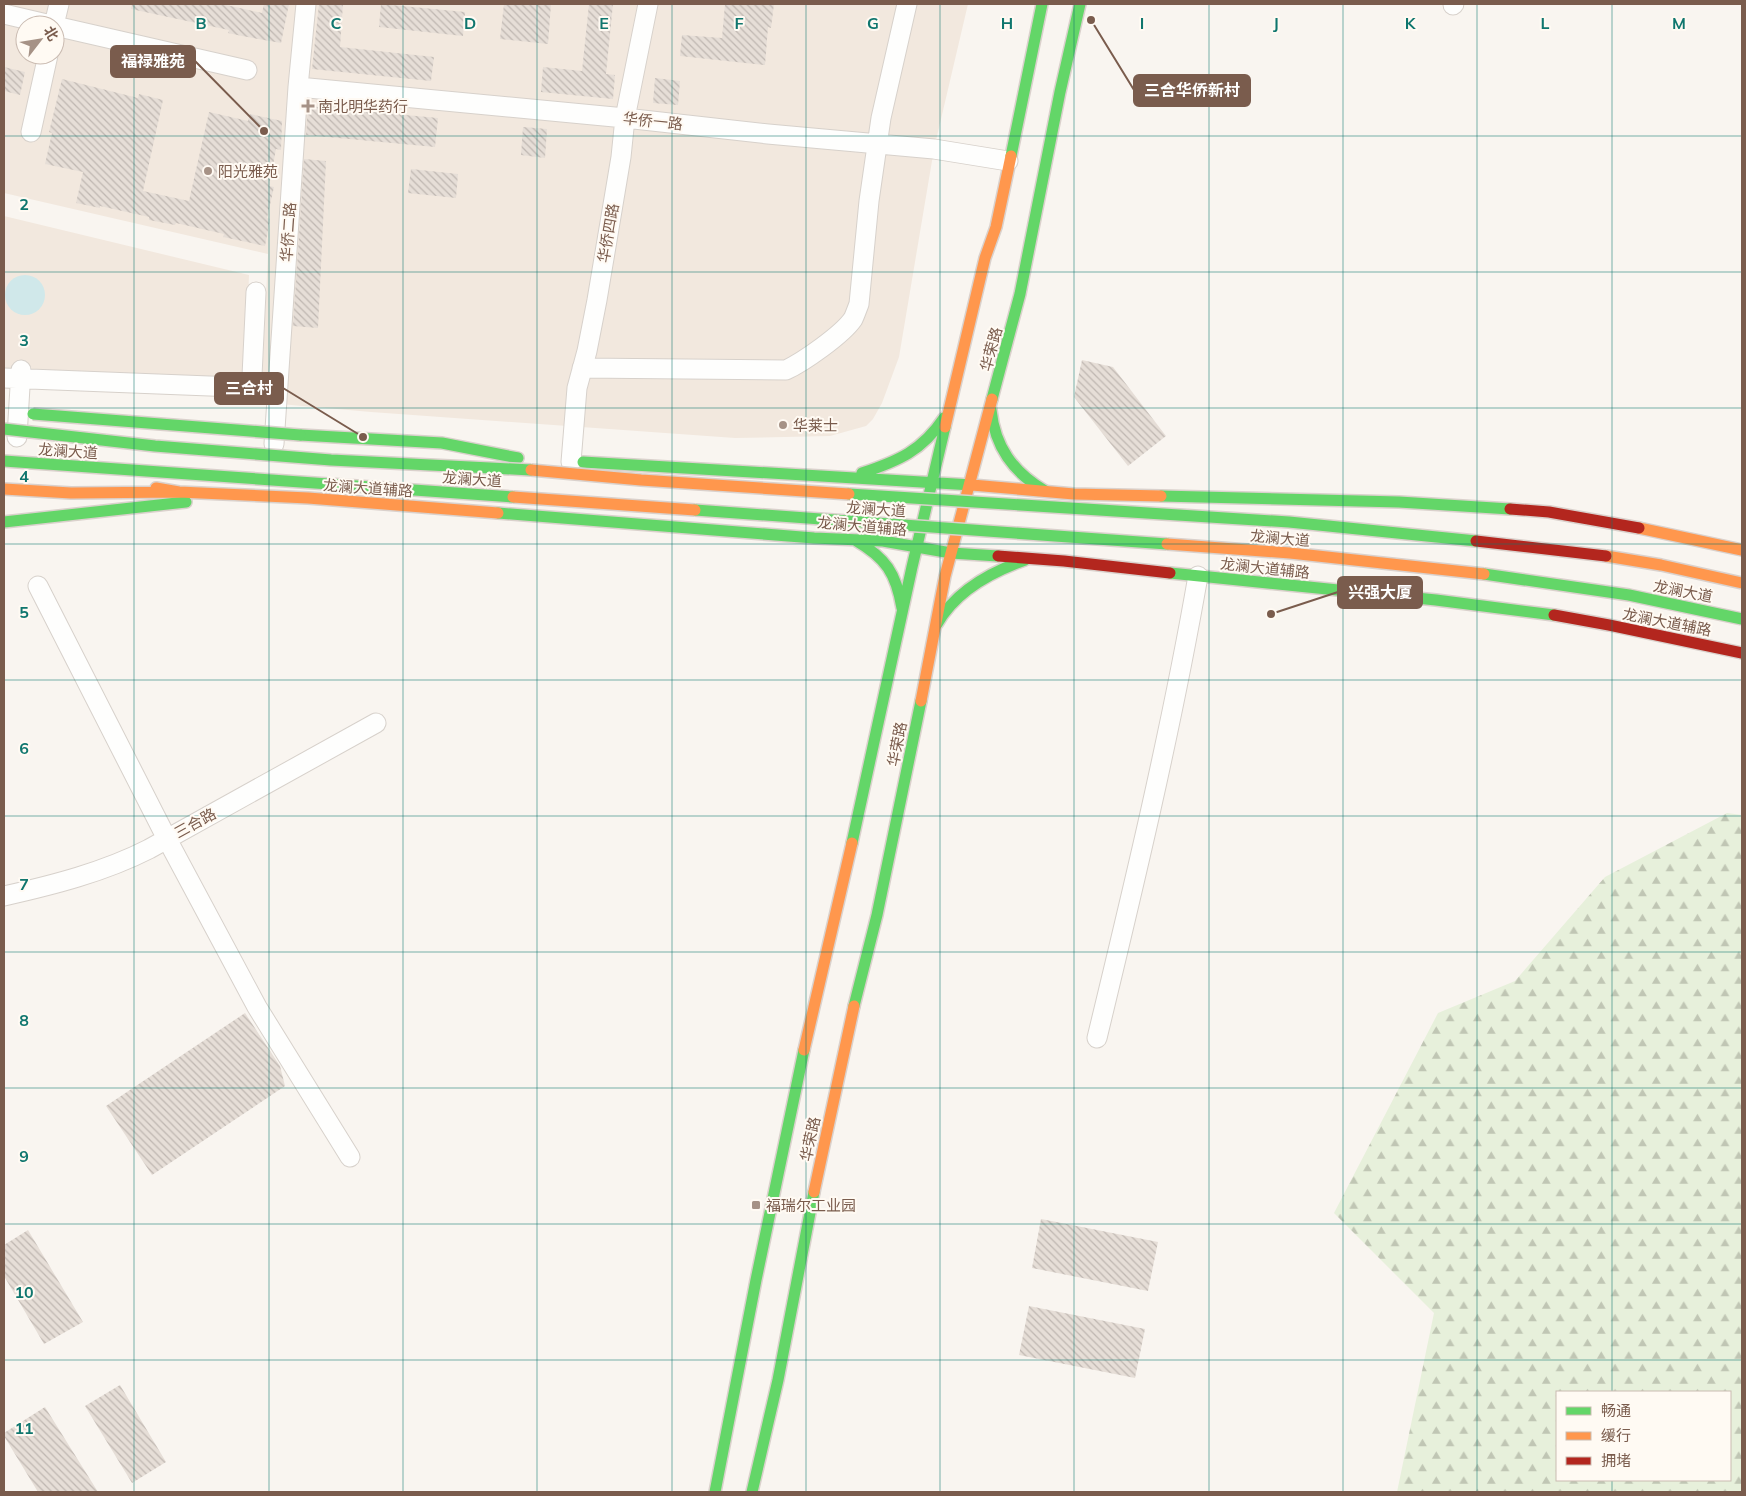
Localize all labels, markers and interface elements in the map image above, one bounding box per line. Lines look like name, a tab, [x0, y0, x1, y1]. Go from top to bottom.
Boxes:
text: B	[195, 13, 207, 33]
text: C	[331, 13, 342, 33]
text: D	[464, 13, 476, 33]
text: E	[599, 13, 609, 33]
text: F	[734, 13, 744, 33]
text: G	[867, 13, 879, 33]
text: H	[1001, 13, 1013, 33]
text: I	[1140, 13, 1144, 33]
text: J	[1273, 13, 1279, 33]
text: K	[1405, 13, 1417, 33]
text: L	[1541, 13, 1550, 33]
text: M	[1672, 13, 1686, 33]
north arrow	[15, 15, 65, 65]
text: 北	[40, 23, 62, 44]
callout: 福禄雅苑	[111, 46, 195, 77]
text: 福禄雅苑	[121, 51, 185, 71]
callout: 三合华侨新村	[1134, 75, 1250, 106]
text: 三合华侨新村	[1144, 80, 1240, 100]
place label: 南北明华药行	[318, 97, 408, 116]
marker: 南北明华药行	[302, 100, 314, 112]
street label: 华侨一路	[622, 108, 684, 134]
place label: 阳光雅苑	[218, 162, 278, 181]
marker: 阳光雅苑	[202, 165, 214, 177]
text: 2	[19, 194, 29, 214]
street label: 华侨二路	[276, 201, 300, 263]
street label: 华侨四路	[593, 202, 623, 264]
street label: 华荣路	[976, 325, 1006, 373]
text: 3	[19, 330, 29, 350]
callout: 三合村	[215, 373, 283, 404]
text: 三合村	[225, 378, 273, 398]
place label: 华莱士	[793, 416, 838, 435]
marker: 华莱士	[777, 419, 789, 431]
street label: 龙澜大道	[37, 439, 99, 463]
text: 4	[19, 466, 29, 486]
street label: 龙澜大道	[441, 467, 503, 491]
street label: 龙澜大道辅路	[322, 475, 414, 501]
street label: 龙澜大道	[845, 497, 907, 521]
street label: 龙澜大道辅路	[816, 513, 908, 539]
street label: 龙澜大道	[1249, 526, 1311, 550]
street label: 龙澜大道辅路	[1219, 554, 1311, 582]
street label: 龙澜大道	[1652, 576, 1714, 606]
callout: 兴强大厦	[1338, 577, 1422, 608]
text: 兴强大厦	[1348, 582, 1412, 602]
text: 5	[19, 602, 29, 622]
street label: 龙澜大道辅路	[1621, 604, 1713, 640]
street label: 华荣路	[883, 720, 911, 768]
text: 6	[19, 738, 29, 758]
street label: 三合路	[171, 804, 219, 842]
text: 7	[19, 874, 29, 894]
text: 8	[19, 1010, 29, 1030]
street label: 华荣路	[796, 1115, 824, 1163]
text: 9	[19, 1146, 29, 1166]
place label: 福瑞尔工业园	[766, 1196, 856, 1215]
marker: 福瑞尔工业园	[750, 1199, 762, 1211]
text: 10	[14, 1282, 34, 1302]
legend	[1556, 1391, 1731, 1481]
text: 畅通	[1601, 1401, 1631, 1420]
text: 11	[14, 1418, 34, 1438]
text: 缓行	[1601, 1426, 1631, 1445]
text: 拥堵	[1601, 1451, 1631, 1470]

